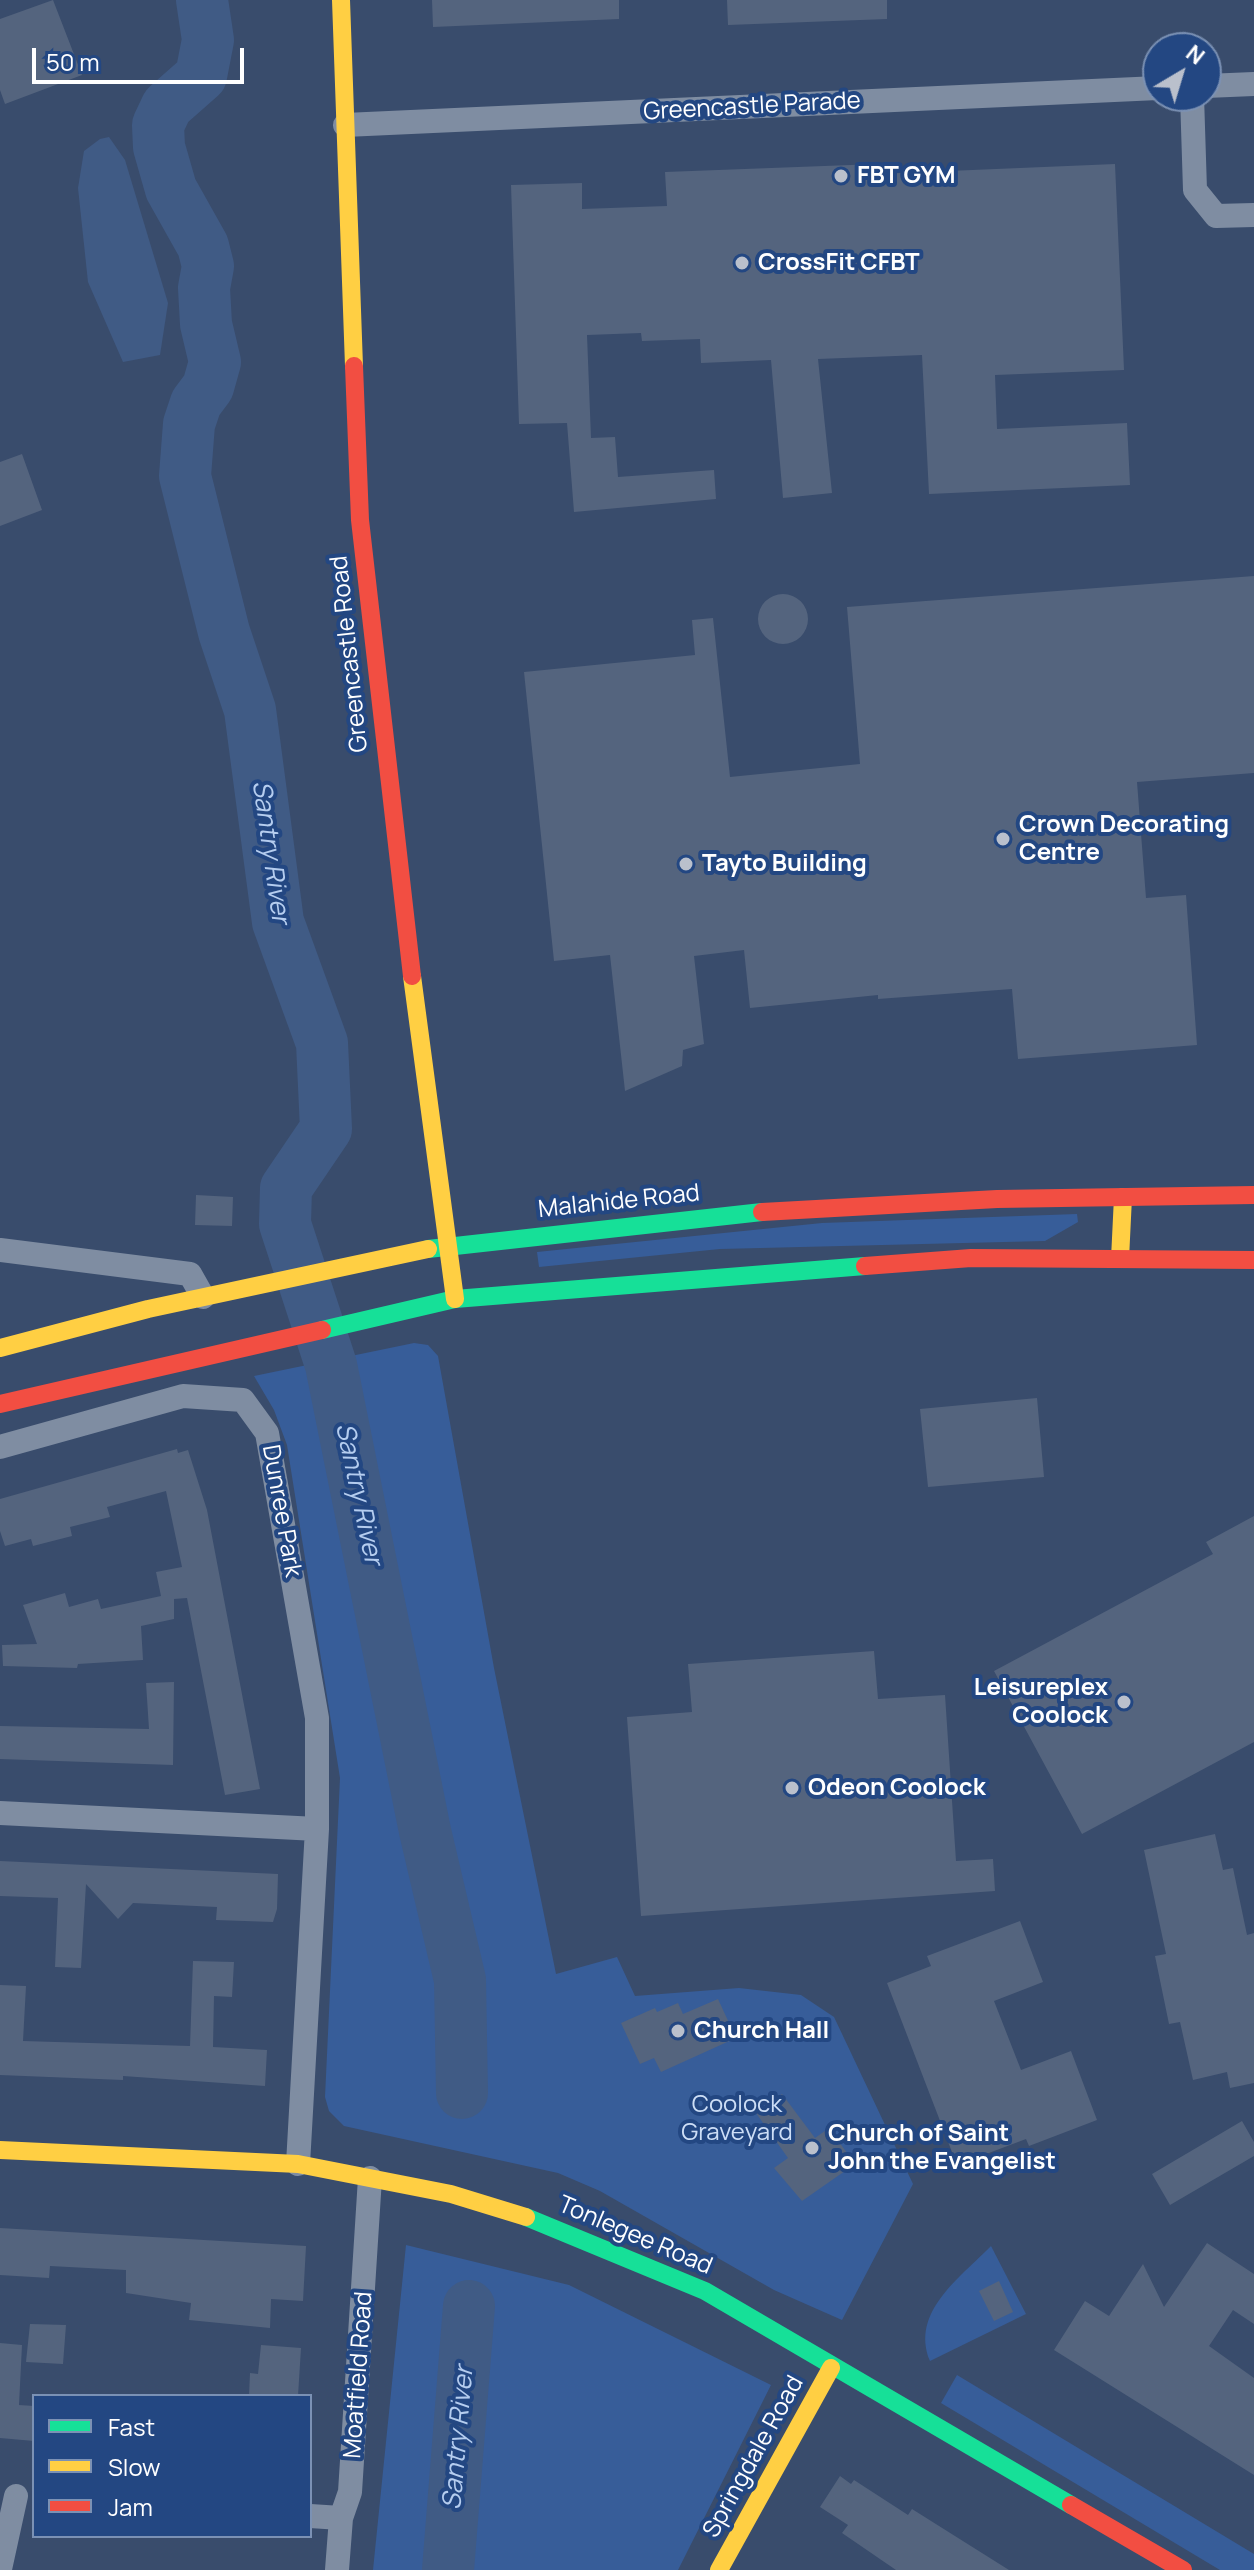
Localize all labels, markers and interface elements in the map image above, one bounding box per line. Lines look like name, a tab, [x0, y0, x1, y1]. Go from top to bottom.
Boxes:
scale bar	[36, 32, 248, 82]
north arrow	[1142, 32, 1222, 112]
text: N	[1180, 38, 1211, 71]
text: 50 m	[46, 45, 100, 78]
street label: Greencastle Parade	[643, 87, 861, 127]
place label: FBT GYM	[857, 162, 956, 190]
marker: FBT GYM	[832, 167, 850, 185]
place label: CrossFit CFBT	[758, 249, 920, 277]
marker: CrossFit CFBT	[733, 254, 751, 272]
street label: Greencastle Road	[325, 554, 375, 754]
water label: Santry River	[245, 778, 295, 926]
place label: Crown Decorating Centre	[1019, 811, 1229, 867]
marker: Crown Decorating Centre	[994, 830, 1012, 848]
place label: Tayto Building	[702, 850, 867, 878]
marker: Tayto Building	[677, 855, 695, 873]
street label: Malahide Road	[537, 1179, 701, 1225]
water label: Santry River	[328, 1420, 388, 1568]
street label: Dunree Park	[255, 1443, 307, 1579]
place label: Leisureplex Coolock	[974, 1674, 1108, 1730]
marker: Leisureplex Coolock	[1115, 1693, 1133, 1711]
place label: Odeon Coolock	[808, 1774, 986, 1802]
marker: Odeon Coolock	[783, 1779, 801, 1797]
place label: Church Hall	[694, 2017, 829, 2045]
marker: Church Hall	[669, 2022, 687, 2040]
park label: Coolock Graveyard	[681, 2091, 793, 2147]
place label: Church of Saint John the Evangelist	[828, 2120, 1056, 2176]
marker: Church of Saint John the Evangelist	[803, 2139, 821, 2157]
street label: Tonlegee Road	[554, 2191, 716, 2281]
street label: Moatfield Road	[339, 2291, 379, 2459]
water label: Santry River	[437, 2365, 481, 2511]
street label: Springdale Road	[698, 2371, 810, 2543]
legend	[32, 2394, 312, 2538]
text: Fast	[108, 2410, 155, 2443]
text: Slow	[108, 2450, 161, 2483]
text: Jam	[108, 2490, 153, 2523]

